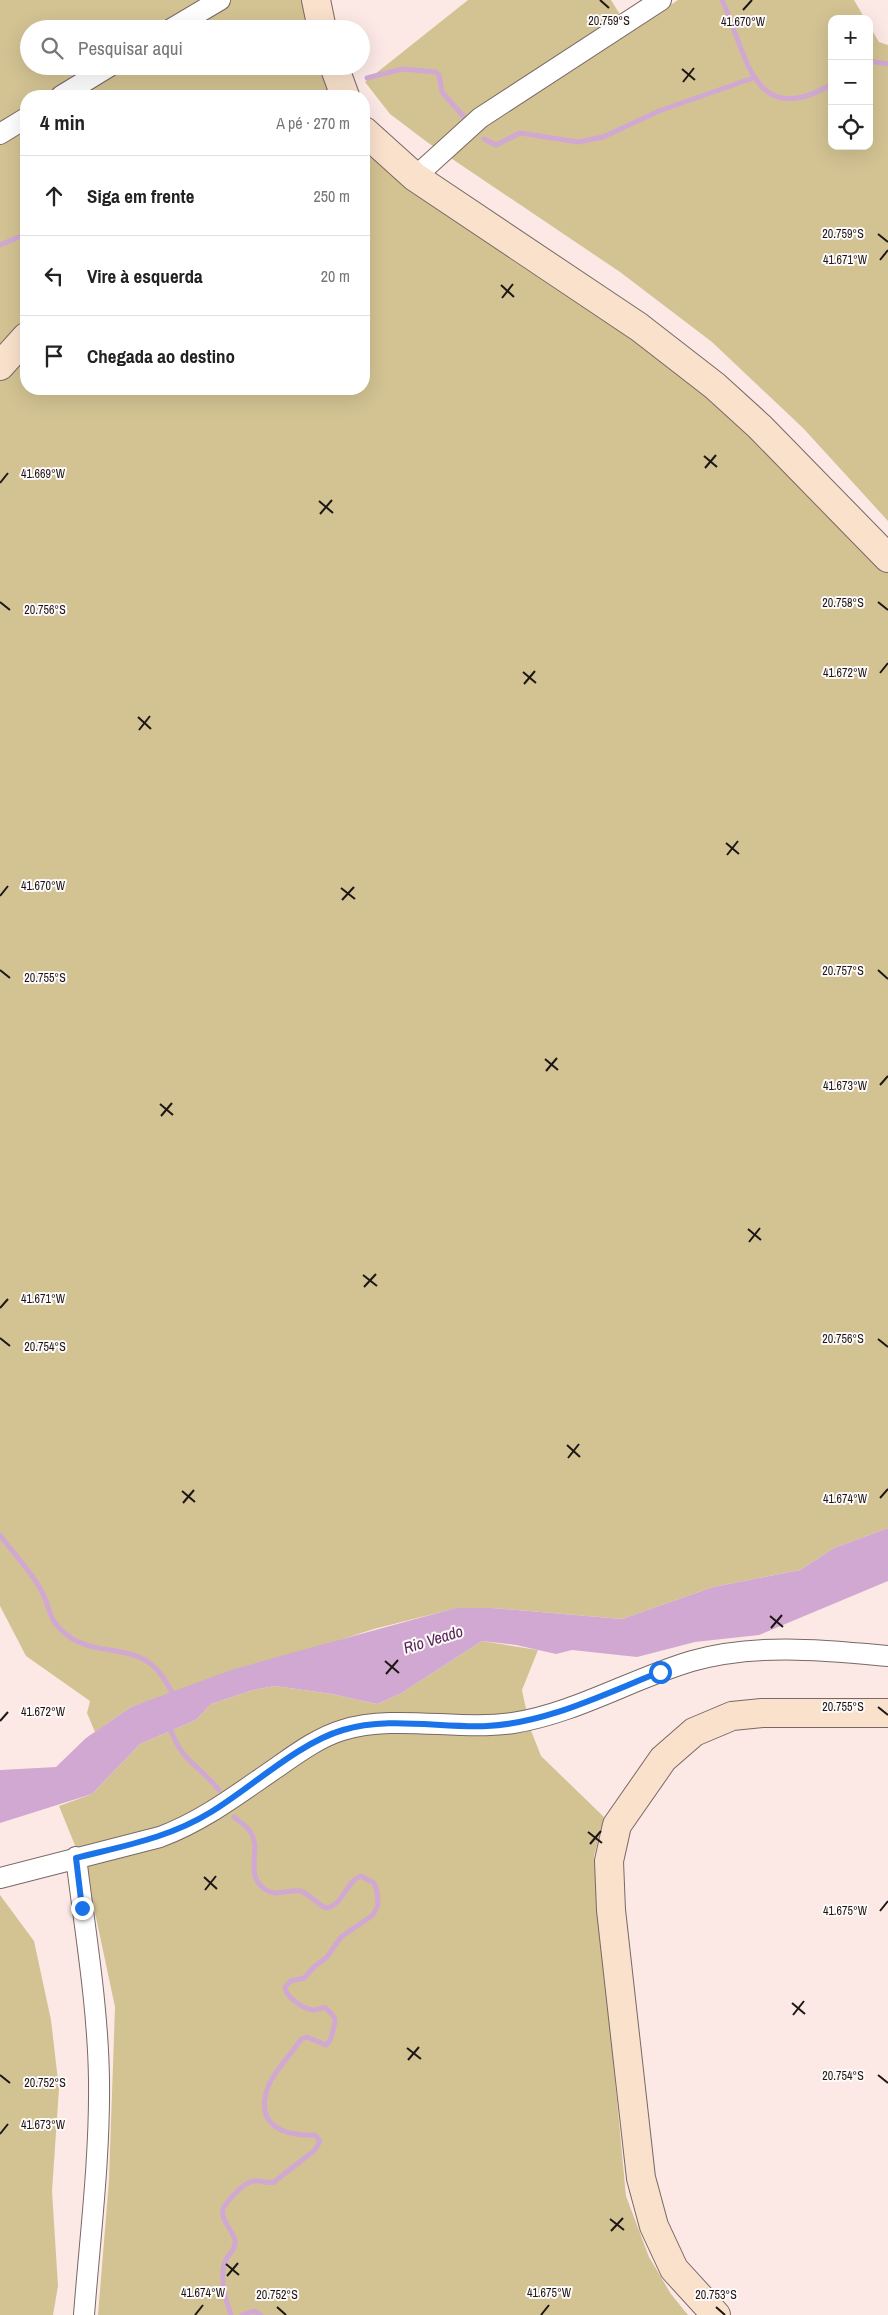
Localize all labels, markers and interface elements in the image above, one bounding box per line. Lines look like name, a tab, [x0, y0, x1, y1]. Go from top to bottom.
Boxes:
text: 20.759°S	[588, 13, 630, 29]
text: 41.670°W	[721, 14, 766, 30]
map controls	[828, 15, 873, 150]
button: +	[828, 15, 873, 60]
search box	[20, 20, 370, 75]
icon: search	[38, 34, 66, 62]
text: Pesquisar aqui	[78, 35, 183, 61]
button: −	[828, 60, 873, 105]
button: locate	[828, 105, 873, 150]
text: 4 min	[40, 108, 85, 137]
text: A pé · 270 m	[276, 112, 350, 134]
icon: ahead	[40, 182, 68, 210]
text: Siga em frente	[87, 183, 194, 209]
text: 250 m	[314, 185, 350, 207]
text: 20.759°S	[822, 226, 864, 242]
text: 41.671°W	[823, 252, 868, 268]
icon: left	[40, 262, 68, 290]
text: Vire à esquerda	[87, 263, 203, 289]
text: 20 m	[321, 265, 350, 287]
icon: arrive	[40, 342, 68, 370]
text: Chegada ao destino	[87, 343, 235, 369]
text: 41.669°W	[21, 466, 66, 482]
text: 20.758°S	[822, 595, 864, 611]
text: 20.756°S	[24, 602, 66, 618]
text: 41.672°W	[823, 665, 868, 681]
text: 41.670°W	[21, 878, 66, 894]
text: 20.757°S	[822, 963, 864, 979]
text: 20.755°S	[24, 970, 66, 986]
text: 41.673°W	[823, 1078, 868, 1094]
text: 41.671°W	[21, 1291, 66, 1307]
text: 20.756°S	[822, 1331, 864, 1347]
text: 20.754°S	[24, 1339, 66, 1355]
text: 41.674°W	[823, 1491, 868, 1507]
water label: Rio Veado	[401, 1620, 465, 1658]
route start	[649, 1661, 672, 1684]
text: 20.755°S	[822, 1699, 864, 1715]
text: 41.672°W	[21, 1704, 66, 1720]
route end	[71, 1897, 94, 1920]
text: 41.675°W	[823, 1903, 868, 1919]
text: 20.754°S	[822, 2068, 864, 2084]
text: 20.752°S	[24, 2075, 66, 2091]
text: 41.673°W	[21, 2117, 66, 2133]
text: 41.674°W	[181, 2285, 226, 2301]
text: 41.675°W	[527, 2285, 572, 2301]
text: 20.752°S	[256, 2287, 298, 2303]
text: 20.753°S	[695, 2287, 737, 2303]

